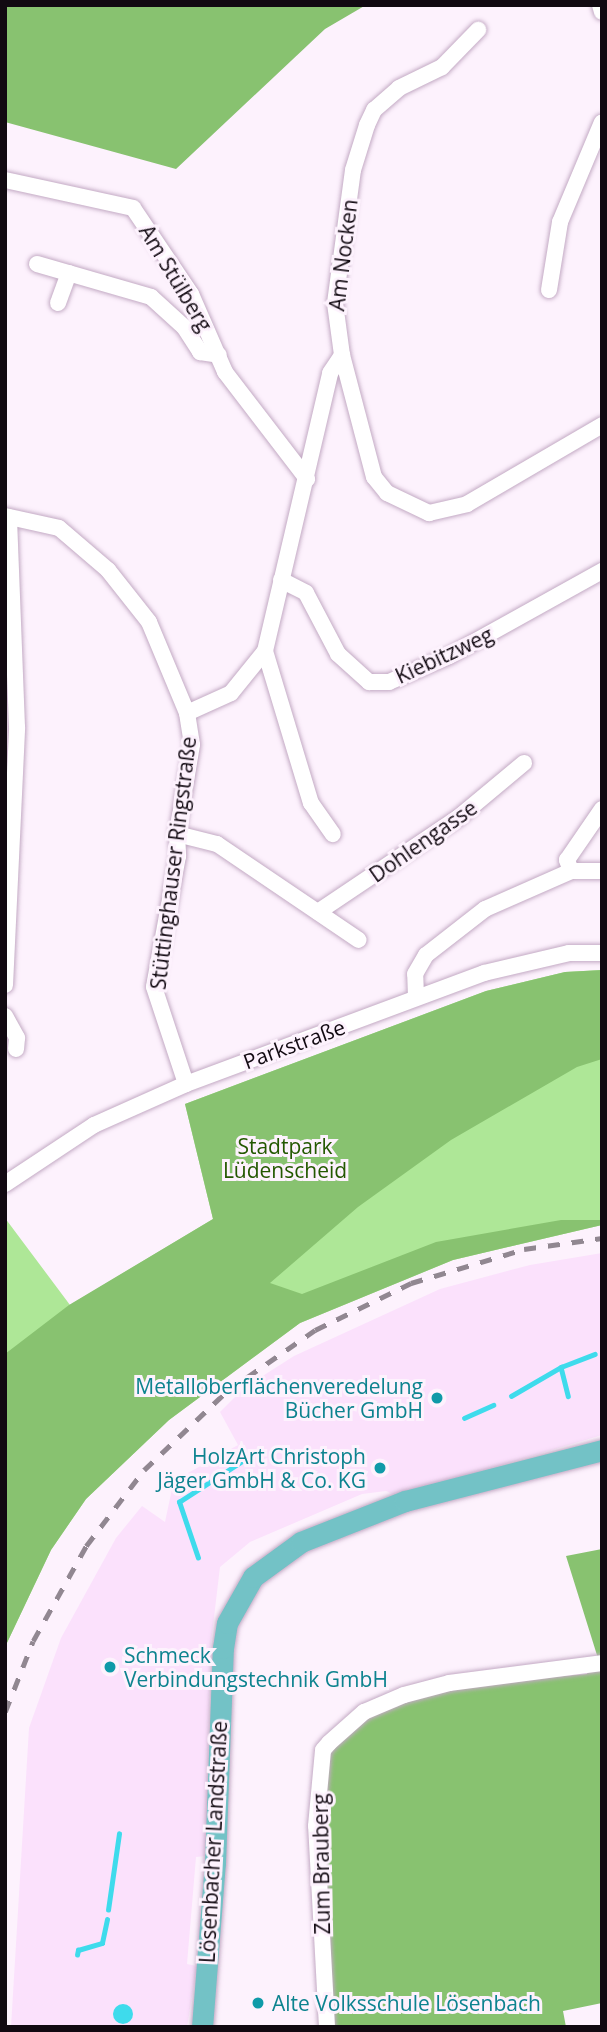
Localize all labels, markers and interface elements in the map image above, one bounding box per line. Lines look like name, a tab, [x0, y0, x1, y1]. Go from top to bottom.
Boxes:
street label: Am Nocken	[324, 198, 362, 312]
street label: Am Stülberg	[134, 220, 218, 336]
street label: Kiebitzweg	[391, 621, 497, 689]
street label: Stüttinghauser Ringstraße	[145, 735, 201, 991]
street label: Dohlengasse	[364, 795, 482, 887]
street label: Parkstraße	[240, 1014, 348, 1074]
park label: Stadtpark Lüdenscheid	[223, 1133, 347, 1183]
place label: Metalloberflächenveredelung Bücher GmbH	[135, 1373, 423, 1423]
marker: Metalloberflächenveredelung Bücher GmbH	[429, 1390, 445, 1406]
place label: HolzArt Christoph Jäger GmbH & Co. KG	[157, 1443, 366, 1493]
marker: HolzArt Christoph Jäger GmbH & Co. KG	[372, 1460, 388, 1476]
place label: Schmeck Verbindungstechnik GmbH	[124, 1642, 388, 1692]
marker: Schmeck Verbindungstechnik GmbH	[102, 1659, 118, 1675]
street label: Lösenbacher Landstraße	[194, 1720, 232, 1964]
street label: Zum Brauberg	[307, 1793, 335, 1935]
place label: Alte Volksschule Lösenbach	[272, 1990, 541, 2016]
marker: Alte Volksschule Lösenbach	[250, 1995, 266, 2011]

